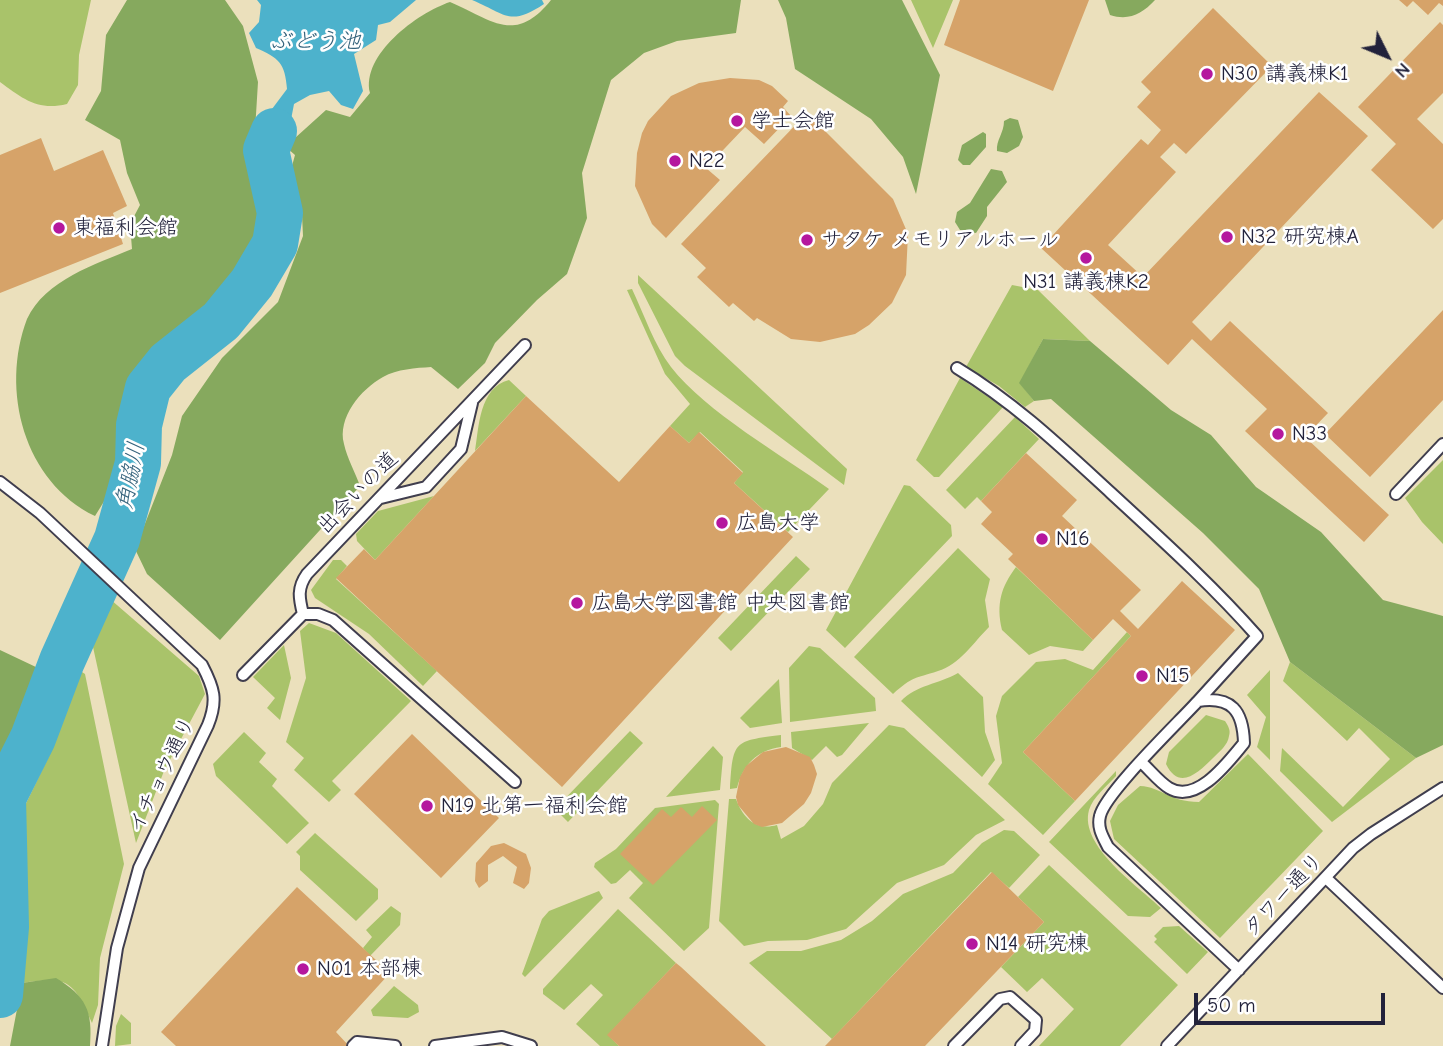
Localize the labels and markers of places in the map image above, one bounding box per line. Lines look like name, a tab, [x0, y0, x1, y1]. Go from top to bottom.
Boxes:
place label: N30 講義棟K1	[1221, 61, 1348, 87]
marker: N30 講義棟K1	[1199, 66, 1215, 82]
place label: 学士会館	[751, 108, 835, 134]
marker: 学士会館	[729, 113, 745, 129]
place label: N22	[689, 148, 725, 174]
marker: N22	[667, 153, 683, 169]
place label: 東福利会館	[73, 215, 178, 241]
marker: 東福利会館	[51, 220, 67, 236]
place label: N32 研究棟A	[1241, 224, 1359, 250]
place label: サタケ メモリアルホール	[821, 227, 1059, 253]
marker: N32 研究棟A	[1219, 229, 1235, 245]
marker: サタケ メモリアルホール	[799, 232, 815, 248]
marker: N31 講義棟K2	[1078, 250, 1094, 266]
place label: N31 講義棟K2	[1023, 269, 1149, 295]
place label: N33	[1292, 421, 1327, 447]
marker: N33	[1270, 426, 1286, 442]
place label: 広島大学	[736, 510, 820, 536]
marker: 広島大学	[714, 515, 730, 531]
place label: N16	[1056, 526, 1090, 552]
marker: N16	[1034, 531, 1050, 547]
place label: 広島大学図書館 中央図書館	[591, 590, 850, 616]
marker: 広島大学図書館 中央図書館	[569, 595, 585, 611]
place label: N15	[1156, 663, 1190, 689]
marker: N15	[1134, 668, 1150, 684]
place label: N19 北第一福利会館	[441, 793, 628, 819]
marker: N19 北第一福利会館	[419, 798, 435, 814]
place label: N14 研究棟	[986, 931, 1088, 957]
marker: N14 研究棟	[964, 936, 980, 952]
place label: N01 本部棟	[317, 956, 422, 982]
marker: N01 本部棟	[295, 961, 311, 977]

